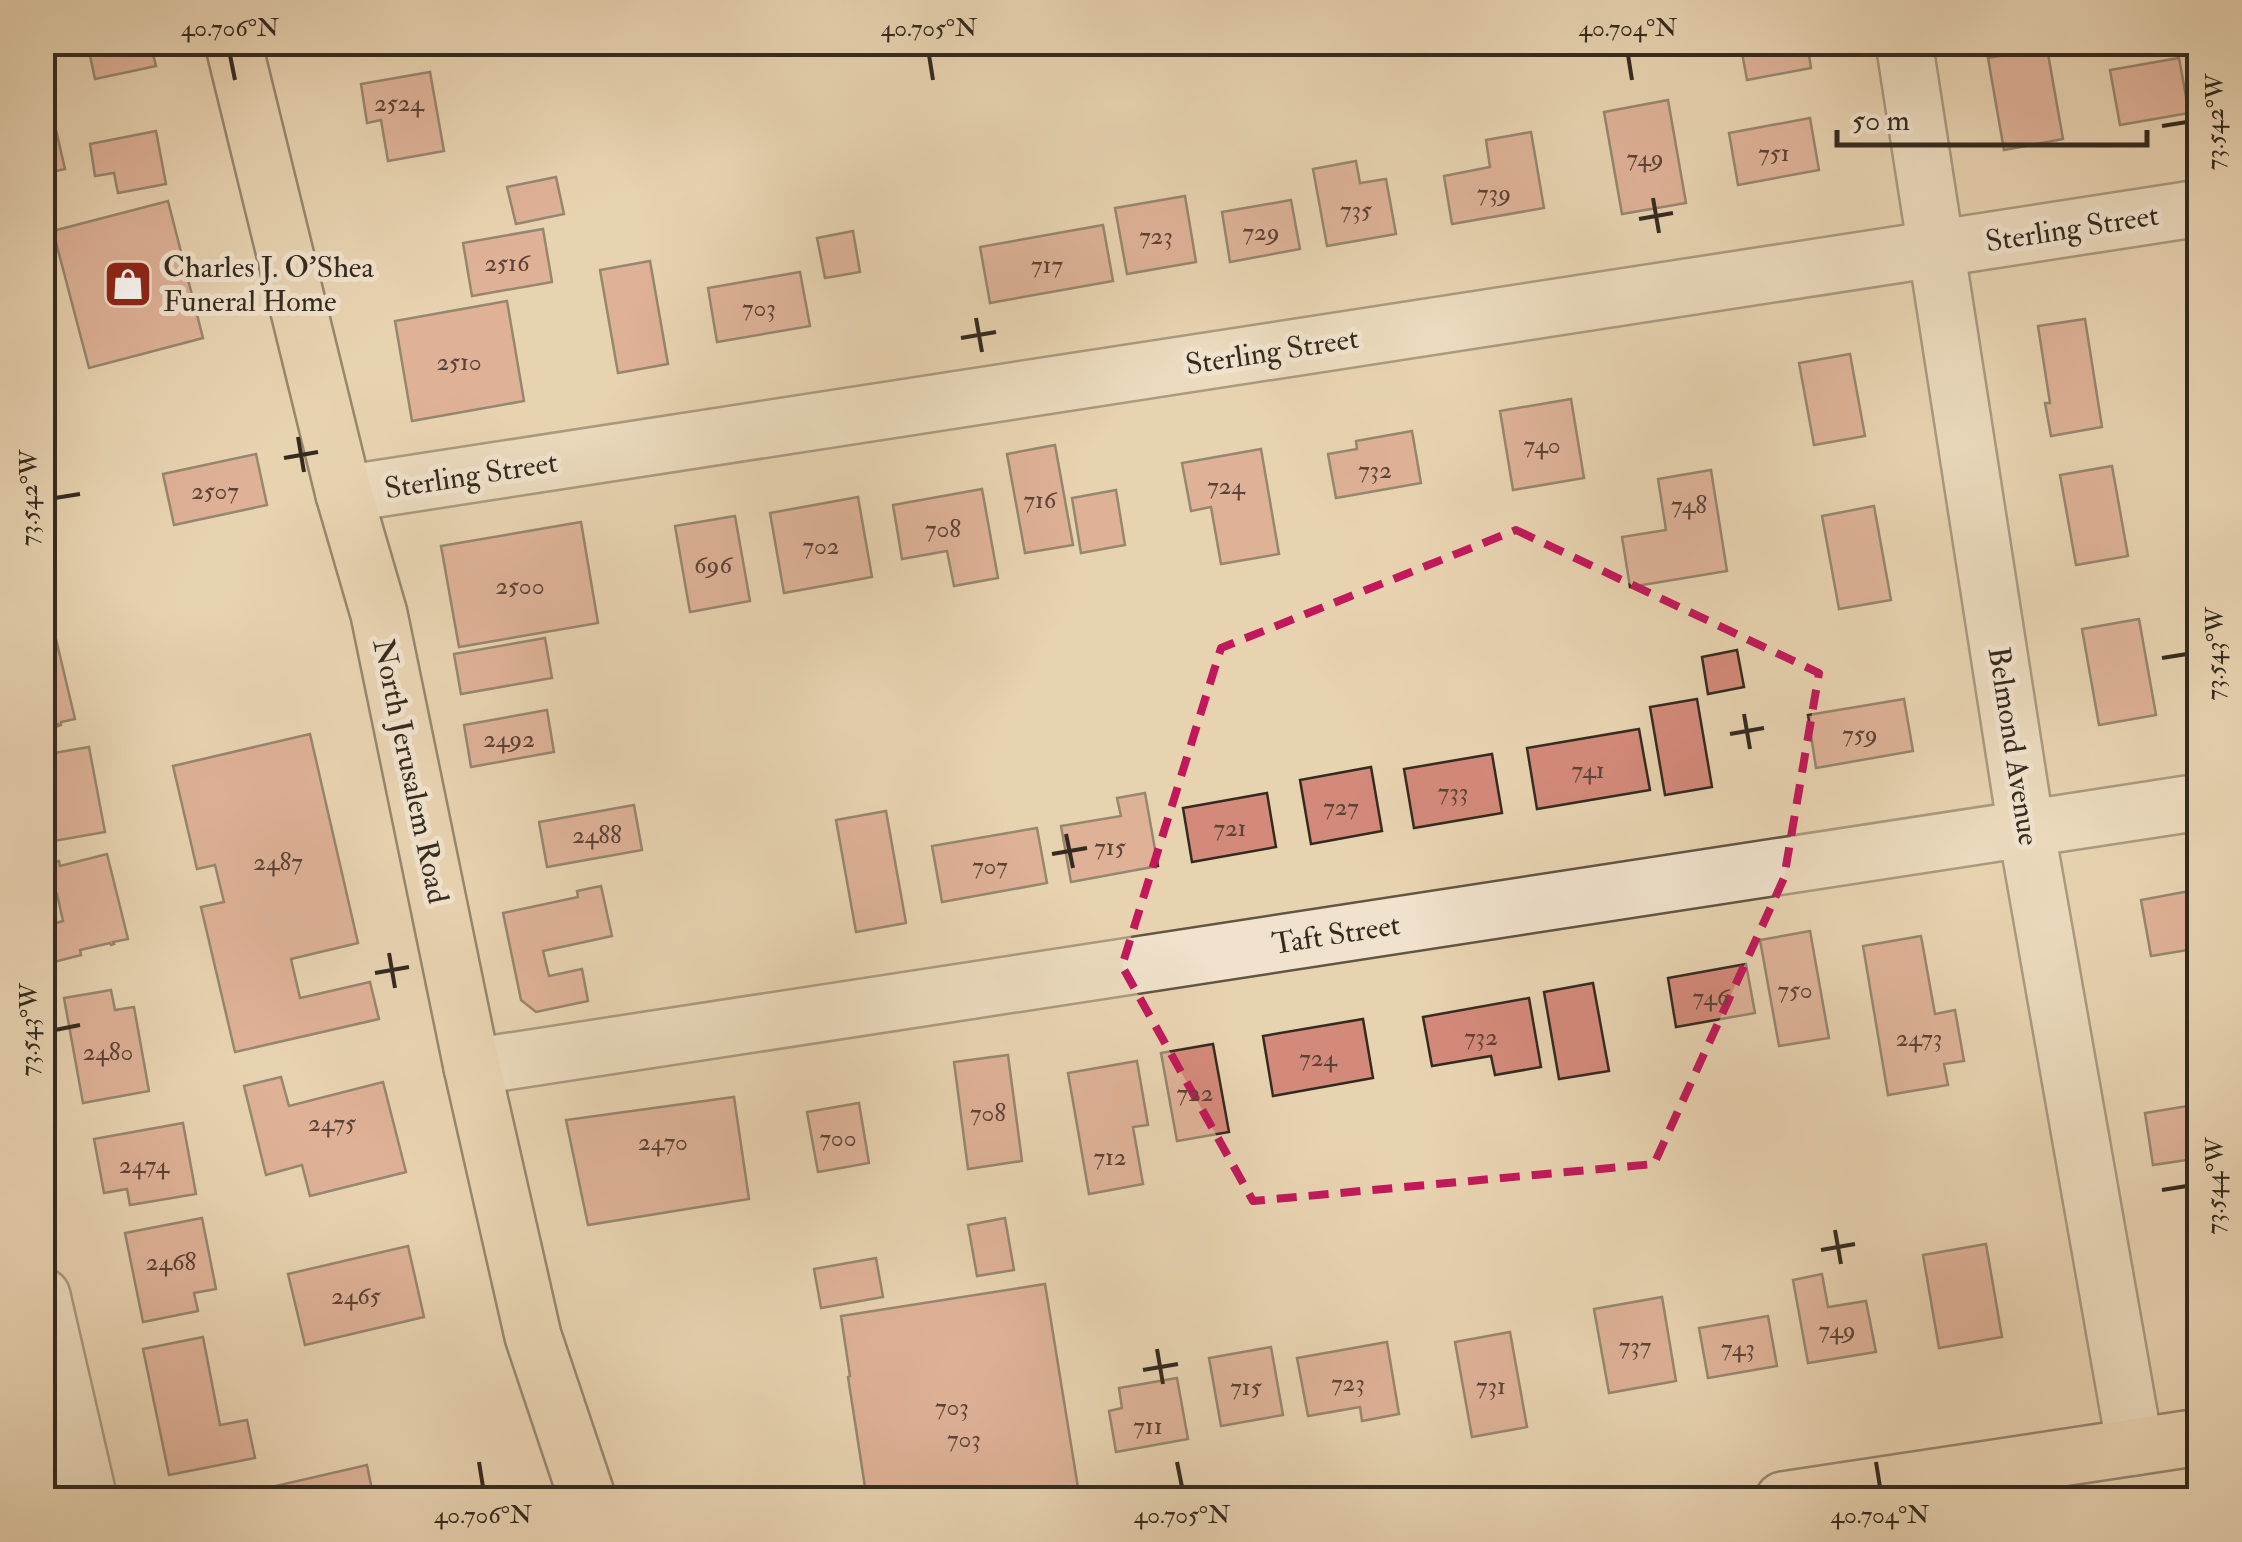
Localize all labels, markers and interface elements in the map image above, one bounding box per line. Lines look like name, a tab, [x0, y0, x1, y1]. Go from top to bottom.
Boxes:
text: 40.706°N	[181, 13, 280, 44]
text: 40.705°N	[881, 13, 978, 44]
text: 40.704°N	[1579, 13, 1678, 44]
text: 73.542°W	[2200, 72, 2231, 170]
scale bar	[1837, 85, 2147, 147]
house number: 2524	[374, 88, 425, 119]
text: 50 m	[1852, 102, 1910, 139]
house number: 751	[1758, 138, 1790, 169]
house number: 749	[1626, 143, 1664, 174]
house number: 739	[1477, 178, 1511, 209]
house number: 735	[1340, 195, 1372, 226]
street label: Sterling Street	[1983, 197, 2161, 260]
house number: 729	[1243, 217, 1279, 248]
house number: 723	[1139, 221, 1173, 252]
house number: 2516	[485, 248, 531, 279]
place label: Charles J. O’Shea Funeral Home	[163, 249, 374, 320]
house number: 717	[1031, 250, 1063, 281]
shop icon: Charles J. O’Shea Funeral Home	[102, 258, 154, 310]
house number: 703	[742, 293, 776, 324]
street label: Sterling Street	[1183, 320, 1361, 383]
house number: 2510	[436, 347, 482, 378]
house number: 740	[1523, 430, 1561, 461]
street label: Sterling Street	[382, 444, 560, 507]
text: 73.542°W	[14, 448, 45, 546]
house number: 732	[1358, 455, 1392, 486]
house number: 724	[1207, 471, 1246, 502]
house number: 2507	[191, 476, 239, 507]
house number: 716	[1024, 485, 1058, 516]
house number: 748	[1671, 490, 1707, 521]
house number: 708	[925, 514, 961, 545]
house number: 702	[803, 531, 839, 562]
house number: 696	[694, 550, 733, 581]
house number: 2500	[496, 571, 545, 602]
text: 73.543°W	[2200, 606, 2231, 701]
street label: North Jerusalem Road	[364, 635, 457, 907]
street label: Belmond Avenue	[1980, 644, 2047, 848]
house number: 759	[1842, 719, 1878, 750]
house number: 2492	[483, 724, 535, 755]
house number: 741	[1571, 755, 1605, 786]
house number: 733	[1438, 777, 1468, 808]
house number: 727	[1323, 792, 1359, 823]
house number: 721	[1213, 813, 1247, 844]
house number: 2488	[572, 820, 622, 851]
house number: 715	[1094, 832, 1126, 863]
house number: 2487	[253, 847, 303, 878]
house number: 707	[972, 851, 1008, 882]
street label: Taft Street	[1269, 906, 1403, 963]
house number: 750	[1777, 975, 1813, 1006]
text: 73.543°W	[14, 982, 45, 1077]
house number: 746	[1693, 982, 1731, 1013]
house number: 732	[1464, 1022, 1498, 1053]
house number: 2473	[1896, 1023, 1942, 1054]
house number: 2480	[83, 1037, 133, 1068]
house number: 724	[1299, 1043, 1338, 1074]
house number: 722	[1177, 1078, 1213, 1109]
house number: 708	[970, 1098, 1006, 1129]
house number: 2475	[308, 1108, 356, 1139]
house number: 700	[819, 1123, 857, 1154]
house number: 2470	[638, 1127, 688, 1158]
text: 73.544°W	[2200, 1136, 2231, 1235]
house number: 712	[1093, 1142, 1127, 1173]
house number: 2474	[119, 1150, 170, 1181]
house number: 2468	[146, 1247, 197, 1278]
house number: 2465	[331, 1281, 381, 1312]
house number: 749	[1818, 1315, 1856, 1346]
house number: 737	[1619, 1331, 1652, 1362]
house number: 743	[1721, 1333, 1755, 1364]
house number: 723	[1331, 1368, 1365, 1399]
house number: 731	[1476, 1371, 1506, 1402]
house number: 715	[1230, 1372, 1262, 1403]
house number: 703	[935, 1392, 969, 1423]
house number: 711	[1133, 1411, 1163, 1442]
house number: 703	[947, 1424, 981, 1455]
text: 40.706°N	[434, 1500, 533, 1531]
text: 40.705°N	[1134, 1500, 1231, 1531]
text: 40.704°N	[1831, 1500, 1930, 1531]

